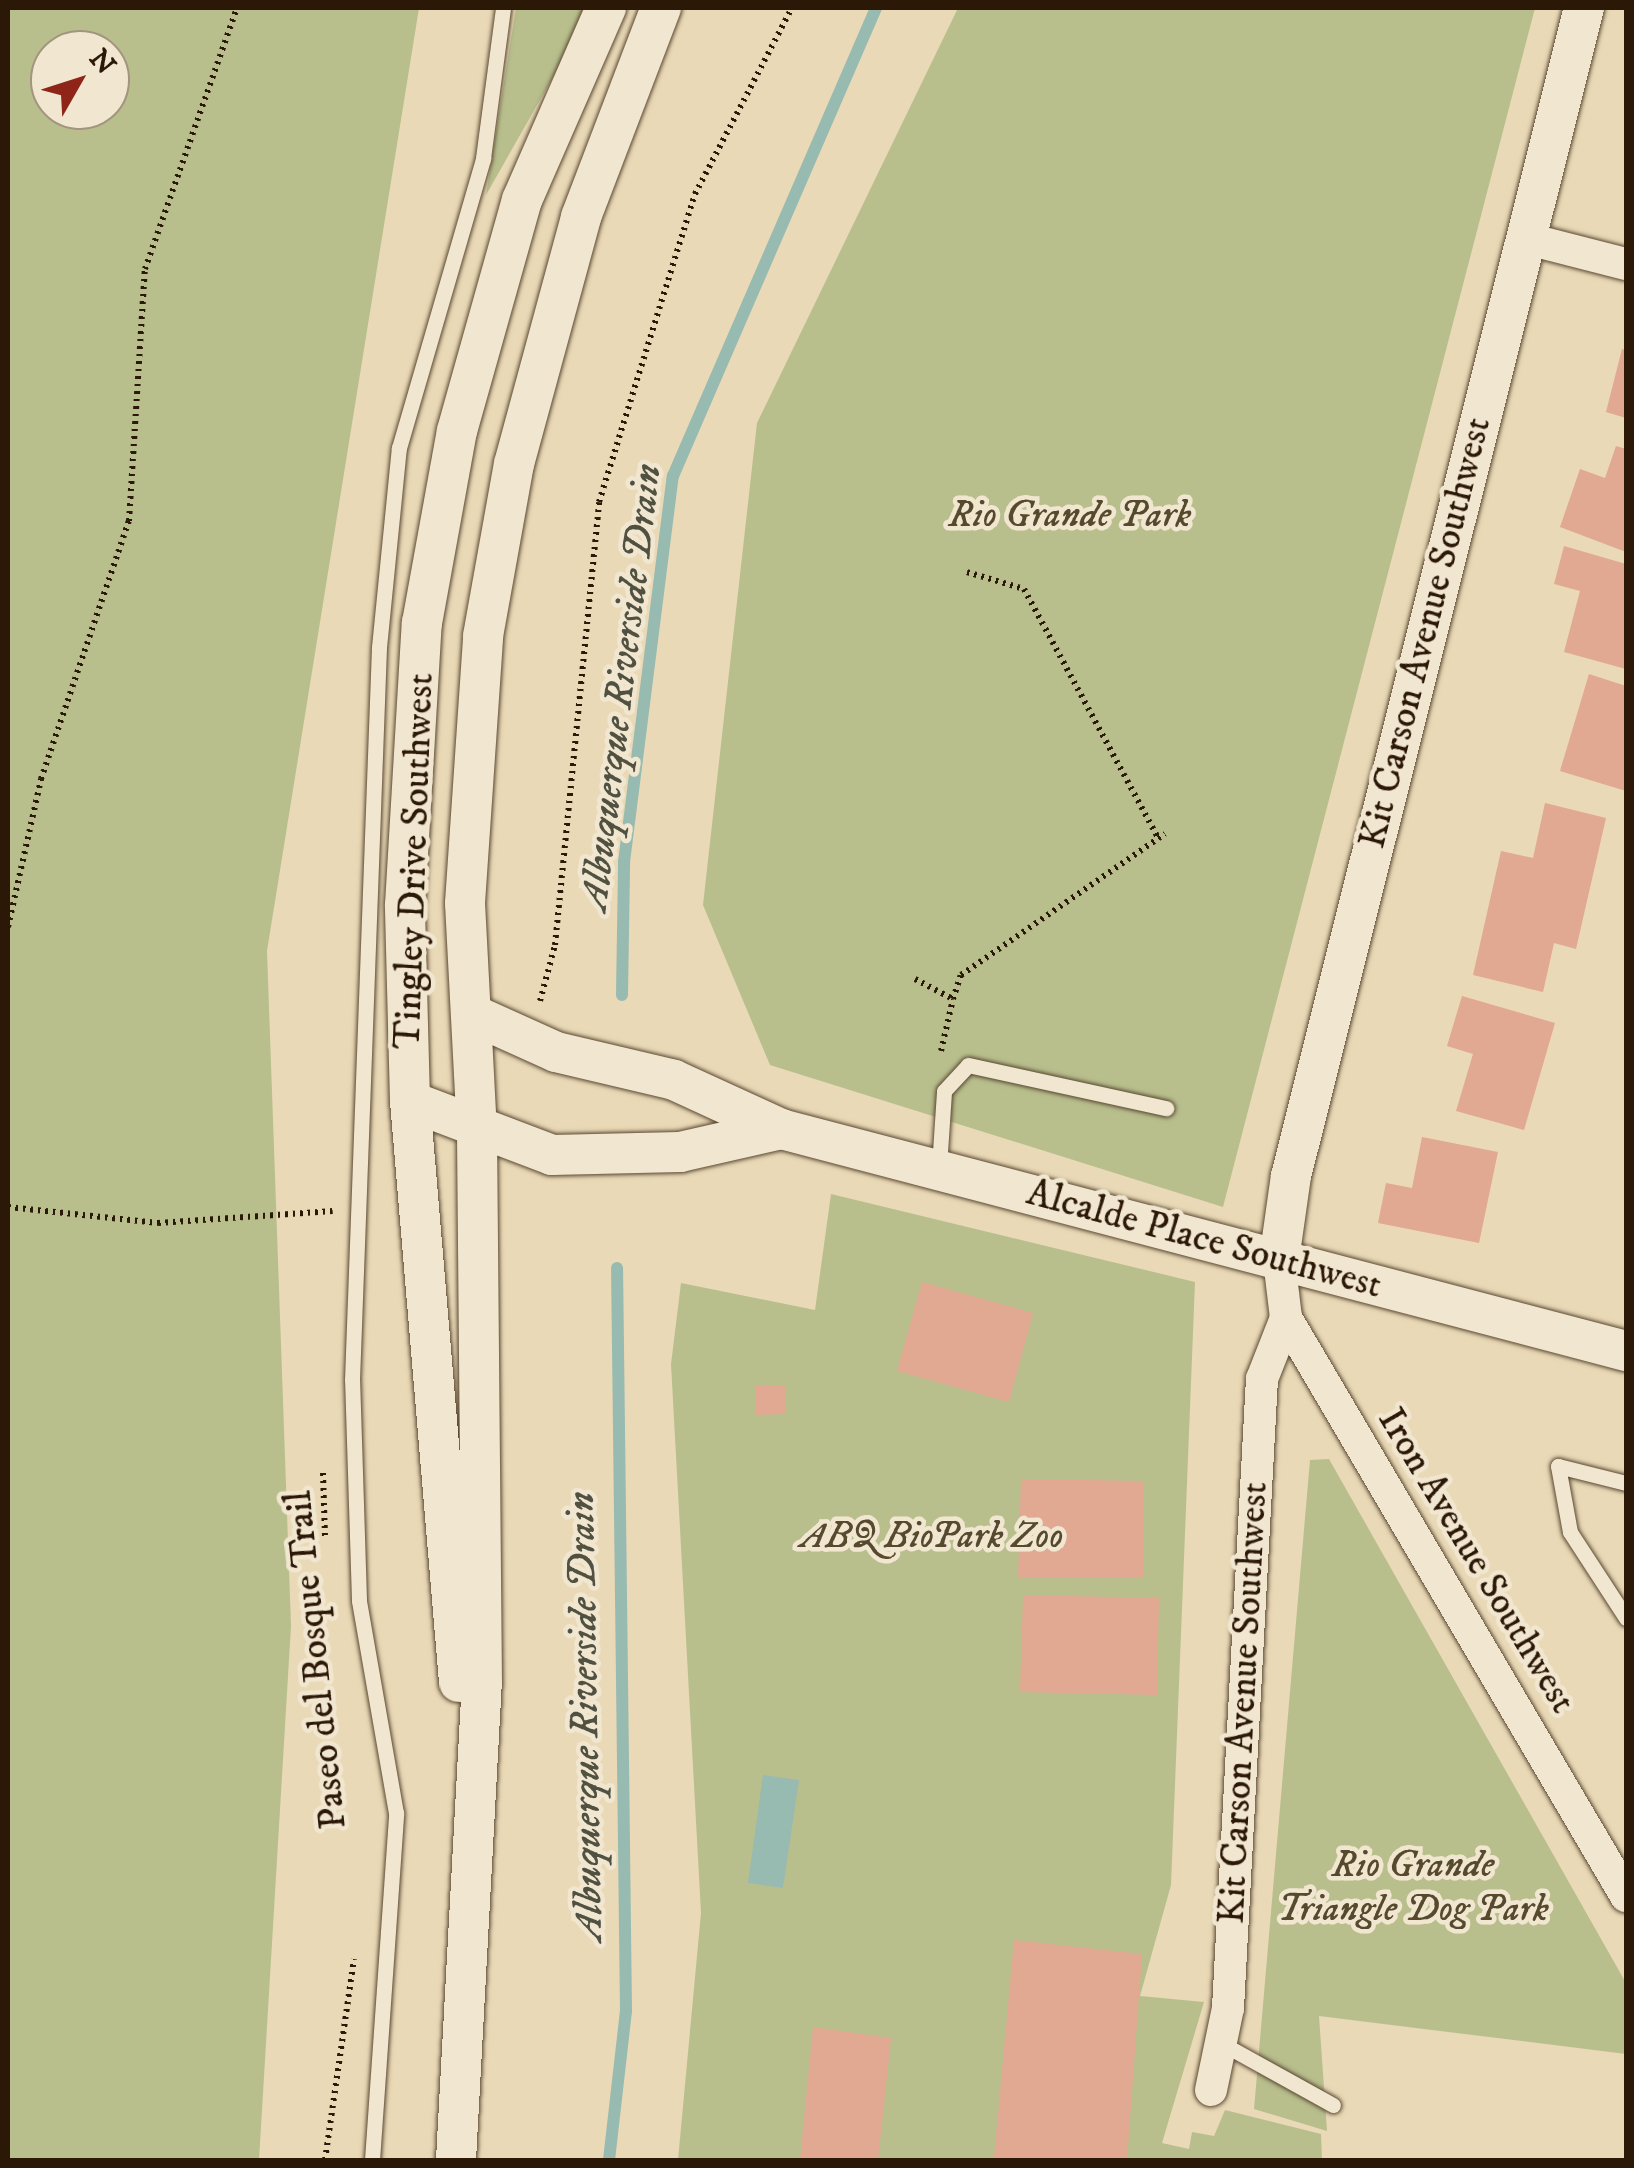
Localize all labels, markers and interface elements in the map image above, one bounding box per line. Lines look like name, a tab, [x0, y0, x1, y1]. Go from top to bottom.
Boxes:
north arrow	[30, 30, 130, 130]
text: N	[81, 42, 123, 82]
street label: Kit Carson Avenue Southwest	[1350, 413, 1502, 853]
water label: Albuquerque Riverside Drain	[571, 461, 673, 913]
park label: Rio Grande Park	[949, 493, 1191, 539]
street label: Tingley Drive Southwest	[386, 672, 444, 1050]
street label: Alcalde Place Southwest	[1022, 1171, 1386, 1309]
street label: Iron Avenue Southwest	[1367, 1400, 1585, 1722]
street label: Kit Carson Avenue Southwest	[1210, 1481, 1278, 1925]
street label: Paseo del Bosque Trail	[277, 1488, 357, 1832]
water label: Albuquerque Riverside Drain	[558, 1491, 614, 1941]
park label: ABQ BioPark Zoo	[801, 1514, 1063, 1560]
park label: Rio Grande Triangle Dog Park	[1277, 1843, 1549, 1932]

